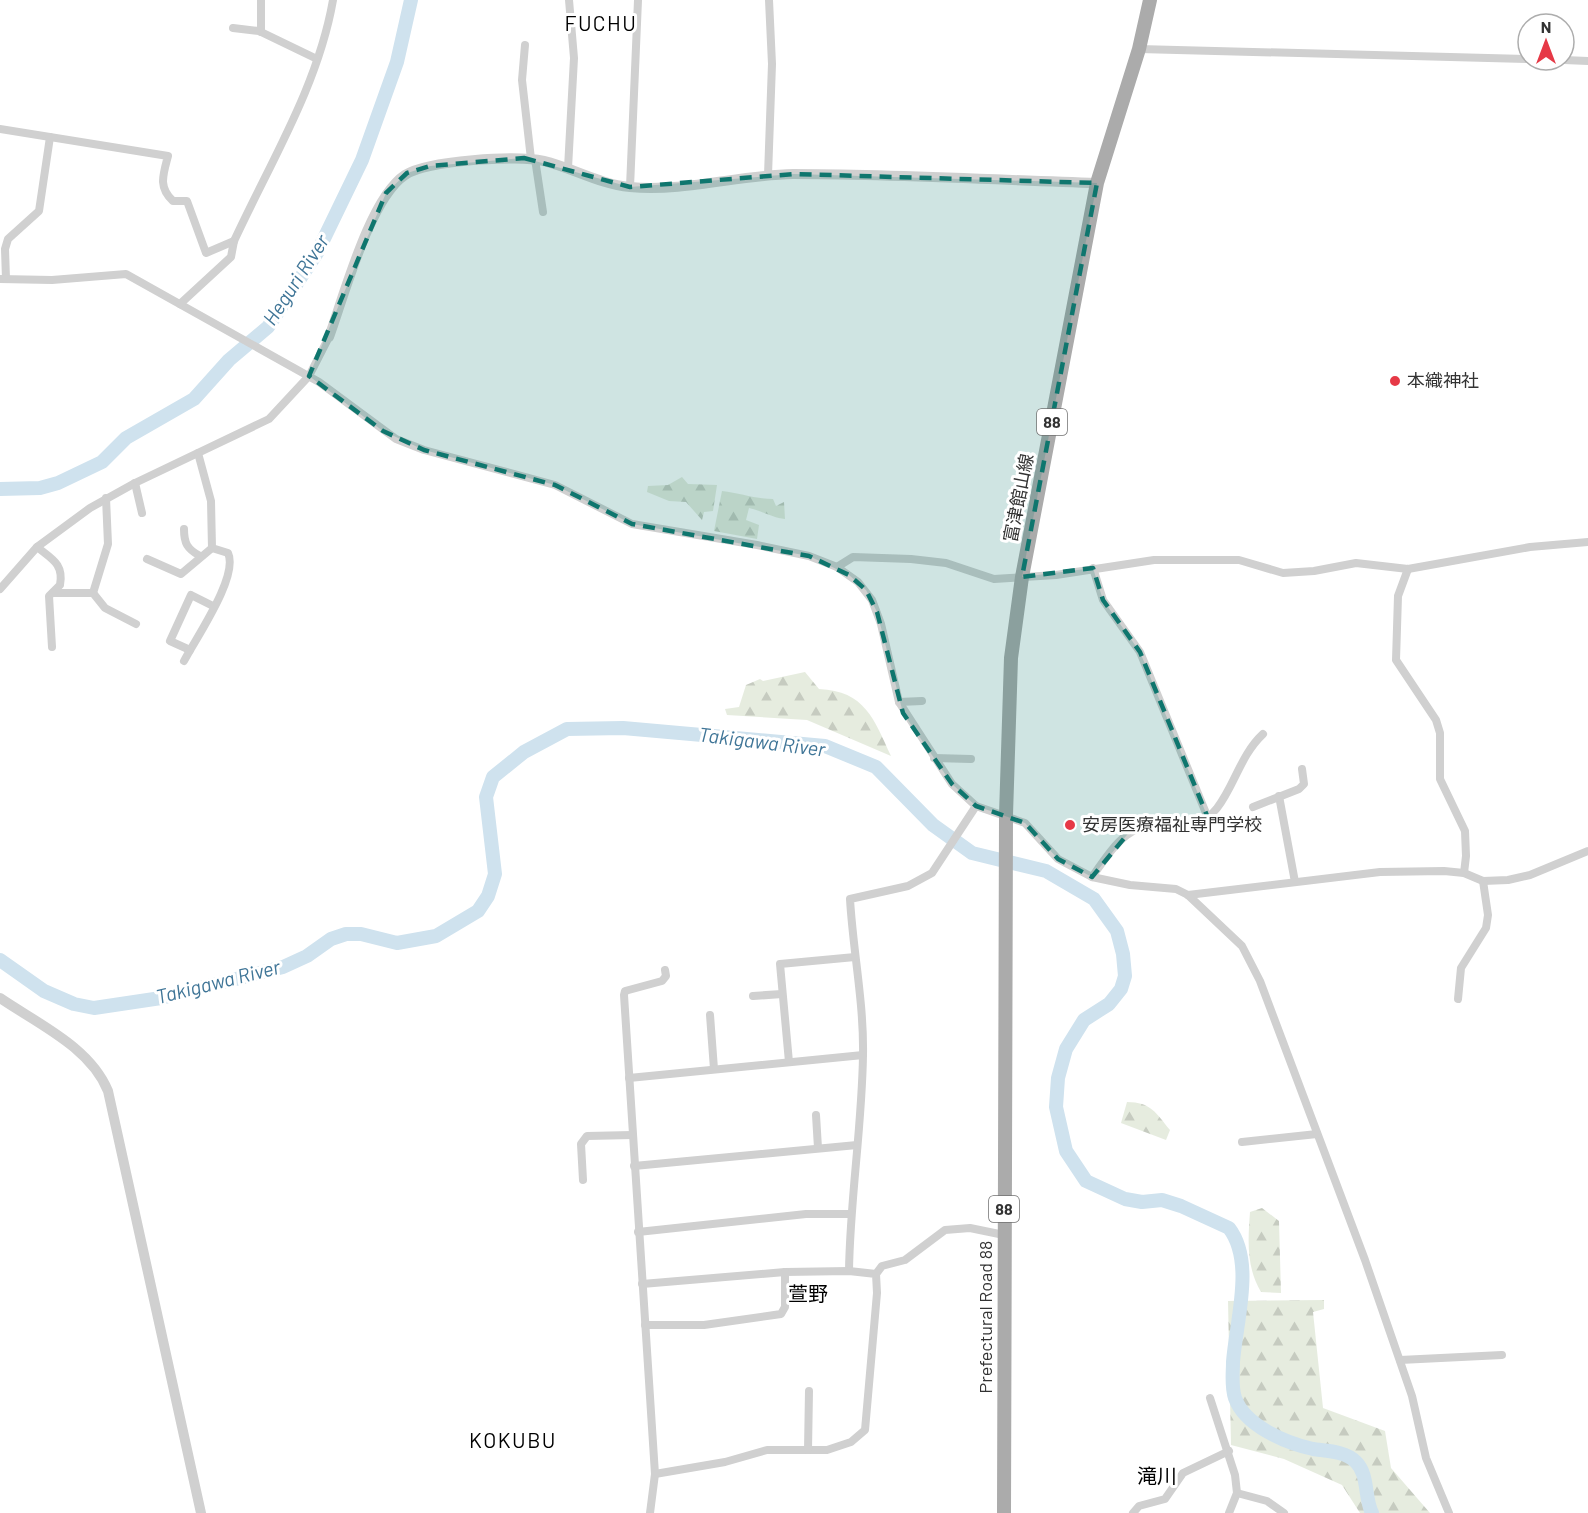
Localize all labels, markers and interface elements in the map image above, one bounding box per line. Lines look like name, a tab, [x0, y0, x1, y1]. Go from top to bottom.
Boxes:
district label: FUCHU	[565, 10, 637, 35]
north arrow	[1516, 12, 1576, 72]
text: N	[1541, 17, 1551, 36]
water label: Heguri River	[257, 229, 334, 329]
place label: 本織神社	[1407, 369, 1479, 391]
marker: 本織神社	[1388, 374, 1402, 388]
road number: 88	[1037, 409, 1067, 435]
street label: 富津館山線	[999, 452, 1037, 544]
water label: Takigawa River	[697, 721, 828, 761]
place label: 安房医療福祉専門学校	[1082, 813, 1262, 835]
marker: 安房医療福祉専門学校	[1063, 818, 1077, 832]
water label: Takigawa River	[153, 954, 283, 1008]
road number: 88	[989, 1196, 1019, 1222]
street label: Prefectural Road 88	[974, 1241, 996, 1393]
district label: 萱野	[788, 1281, 828, 1305]
district label: KOKUBU	[469, 1427, 557, 1452]
district label: 滝川	[1137, 1463, 1177, 1487]

